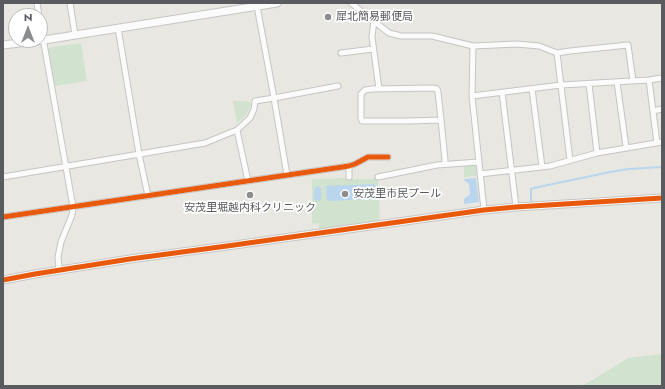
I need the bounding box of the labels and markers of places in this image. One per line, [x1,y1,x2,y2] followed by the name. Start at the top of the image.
[336,10,413,24] place label: 犀北簡易郵便局
[323,12,333,22] marker: 犀北簡易郵便局
[353,187,441,201] place label: 安茂里市民プール
[340,189,350,199] marker: 安茂里市民プール
[245,190,255,200] marker: 安茂里堀越内科クリニック
[184,201,316,215] place label: 安茂里堀越内科クリニック

